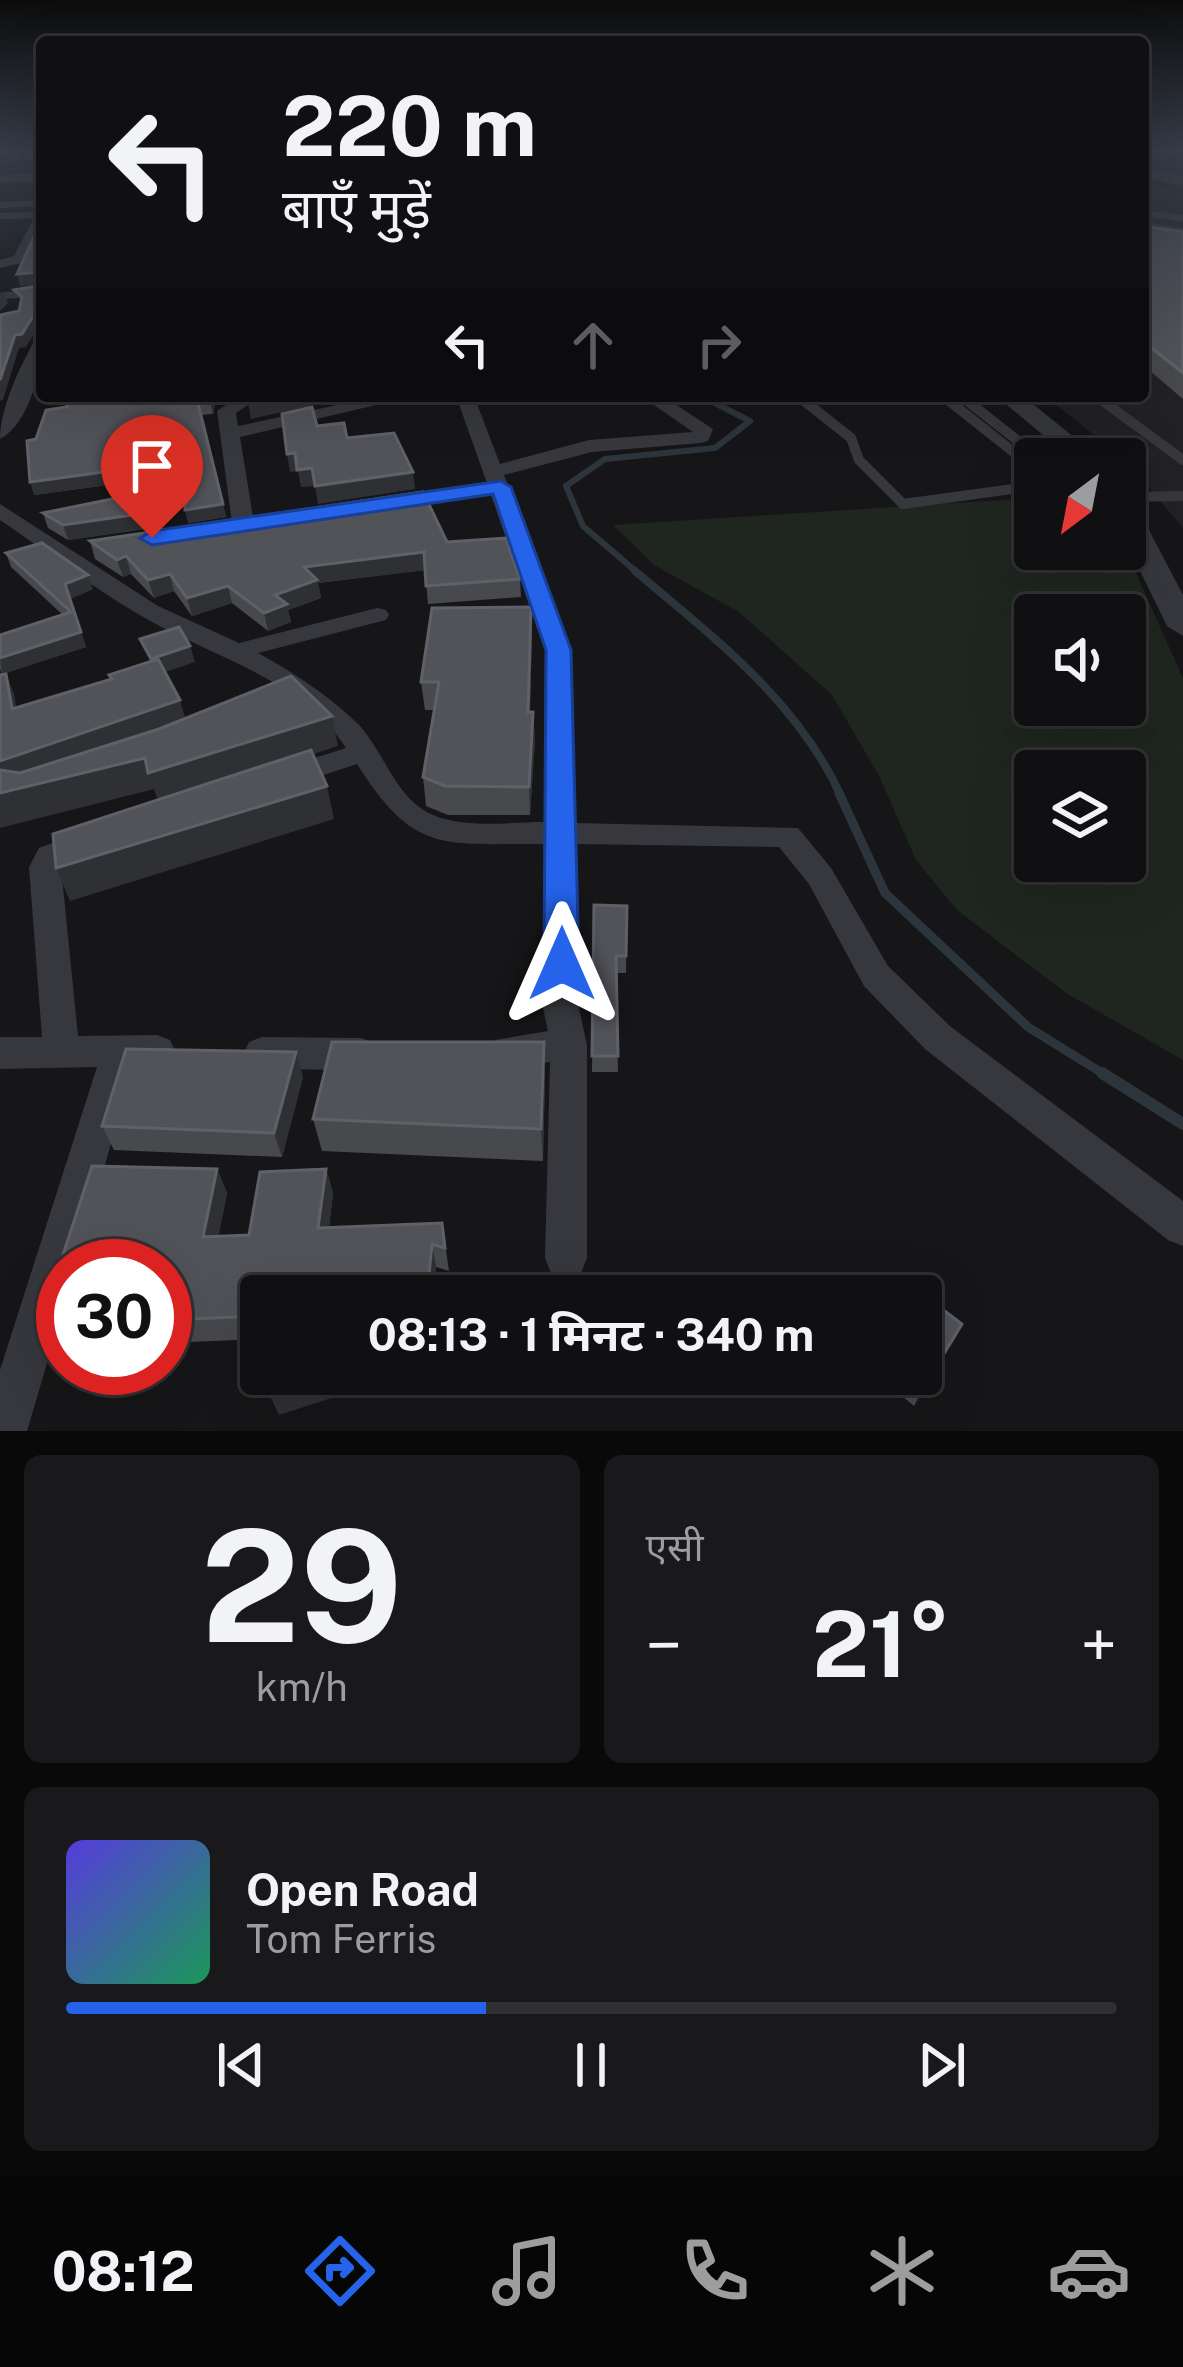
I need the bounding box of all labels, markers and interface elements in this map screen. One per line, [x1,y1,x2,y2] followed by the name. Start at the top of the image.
[282,76,537,175] text: 220 m
[84,84,240,240] icon: left
[282,177,431,240] text: बाएँ मुड़ें
[434,312,500,378] icon: left
[560,312,626,378] icon: ahead
[686,312,752,378] icon: right
[101,415,203,538] pin
[119,433,185,499] icon: arrive
[1014,438,1146,570] north arrow
[1014,438,1146,882] map controls
[1014,594,1146,726] button: sound
[1014,750,1146,882] button: layers
[499,901,625,1027] position arrow
[36,1239,192,1395] speed limit sign: 30
[368,1308,814,1361] text: 08:13 · 1 मिनट · 340 m
[201,1494,403,1677] text: 29
[646,1524,704,1570] text: एसी
[812,1591,950,1697] text: 21°
[646,1606,682,1684] text: −
[1080,1606,1117,1684] text: +
[256,1664,348,1710] text: km/h
[246,1863,479,1916] text: Open Road
[246,1916,436,1962] text: Tom Ferris
[208,2032,274,2098] icon: previous
[558,2032,624,2098] icon: pause
[909,2032,975,2098] icon: next
[298,2229,382,2313] icon: directions
[485,2229,569,2313] icon: music
[673,2229,757,2313] icon: phone
[860,2229,944,2313] icon: climate
[1047,2229,1131,2313] icon: car
[52,2240,195,2303] text: 08:12

